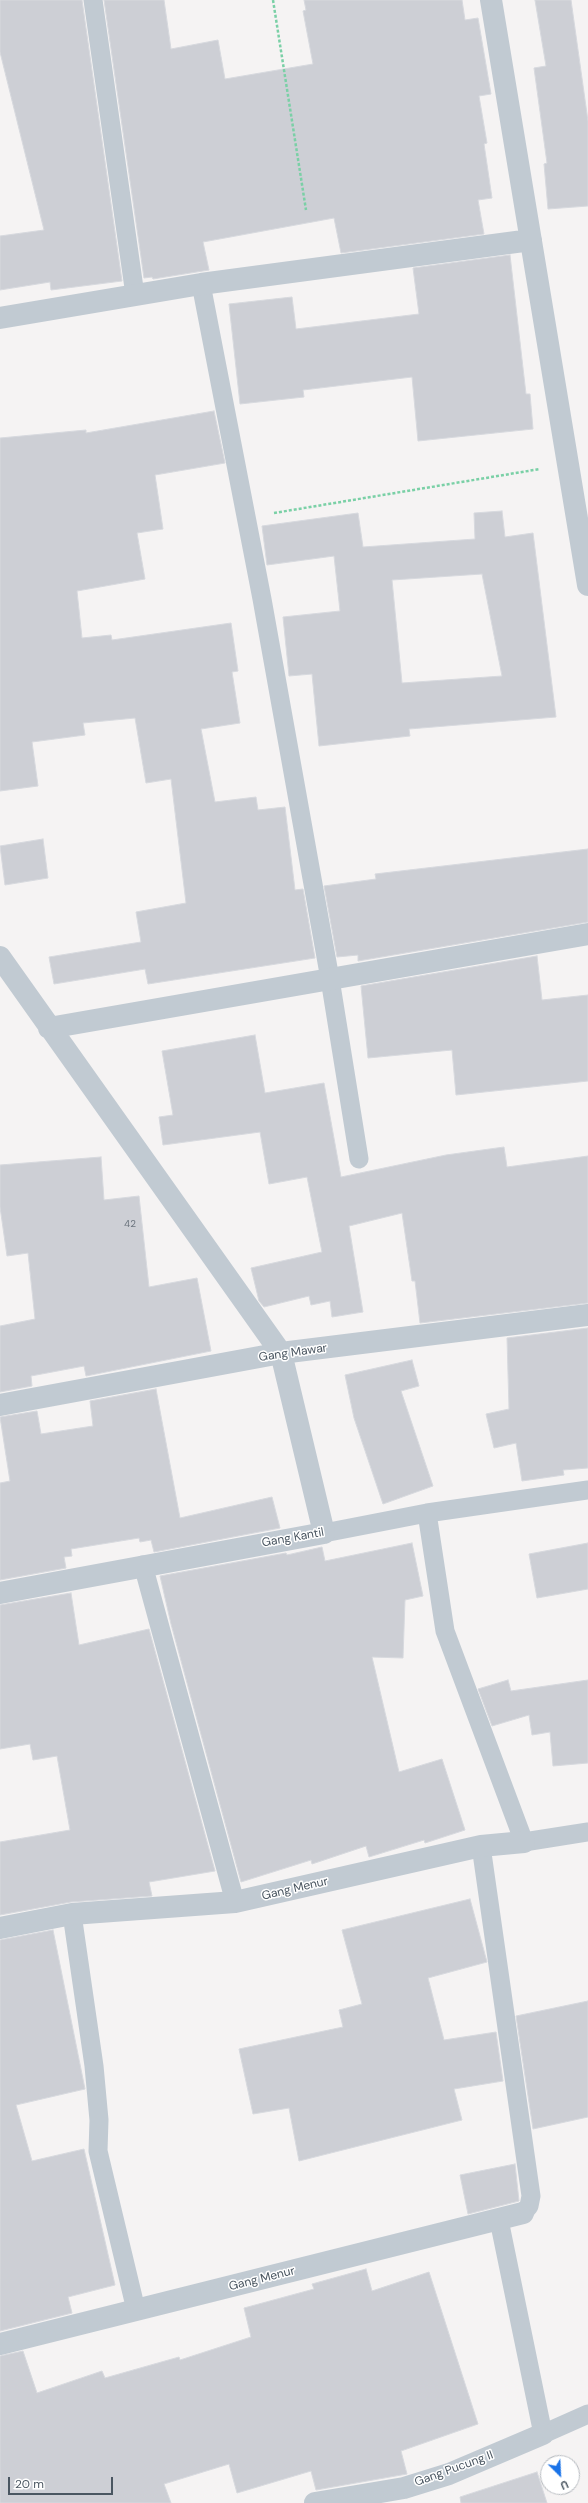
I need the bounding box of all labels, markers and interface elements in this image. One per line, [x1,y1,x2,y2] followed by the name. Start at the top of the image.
[124,1218,136,1230] house number: 42
[258,1341,328,1365] street label: Gang Mawar
[261,1525,325,1551] street label: Gang Kantil
[260,1874,330,1904] street label: Gang Menur
[228,2264,296,2294] street label: Gang Menur
[413,2448,495,2490] street label: Gang Pucung II
[540,2455,580,2495] north arrow
[10,2469,115,2495] scale bar
[15,2476,44,2492] text: 20 m
[558,2477,571,2493] text: U

